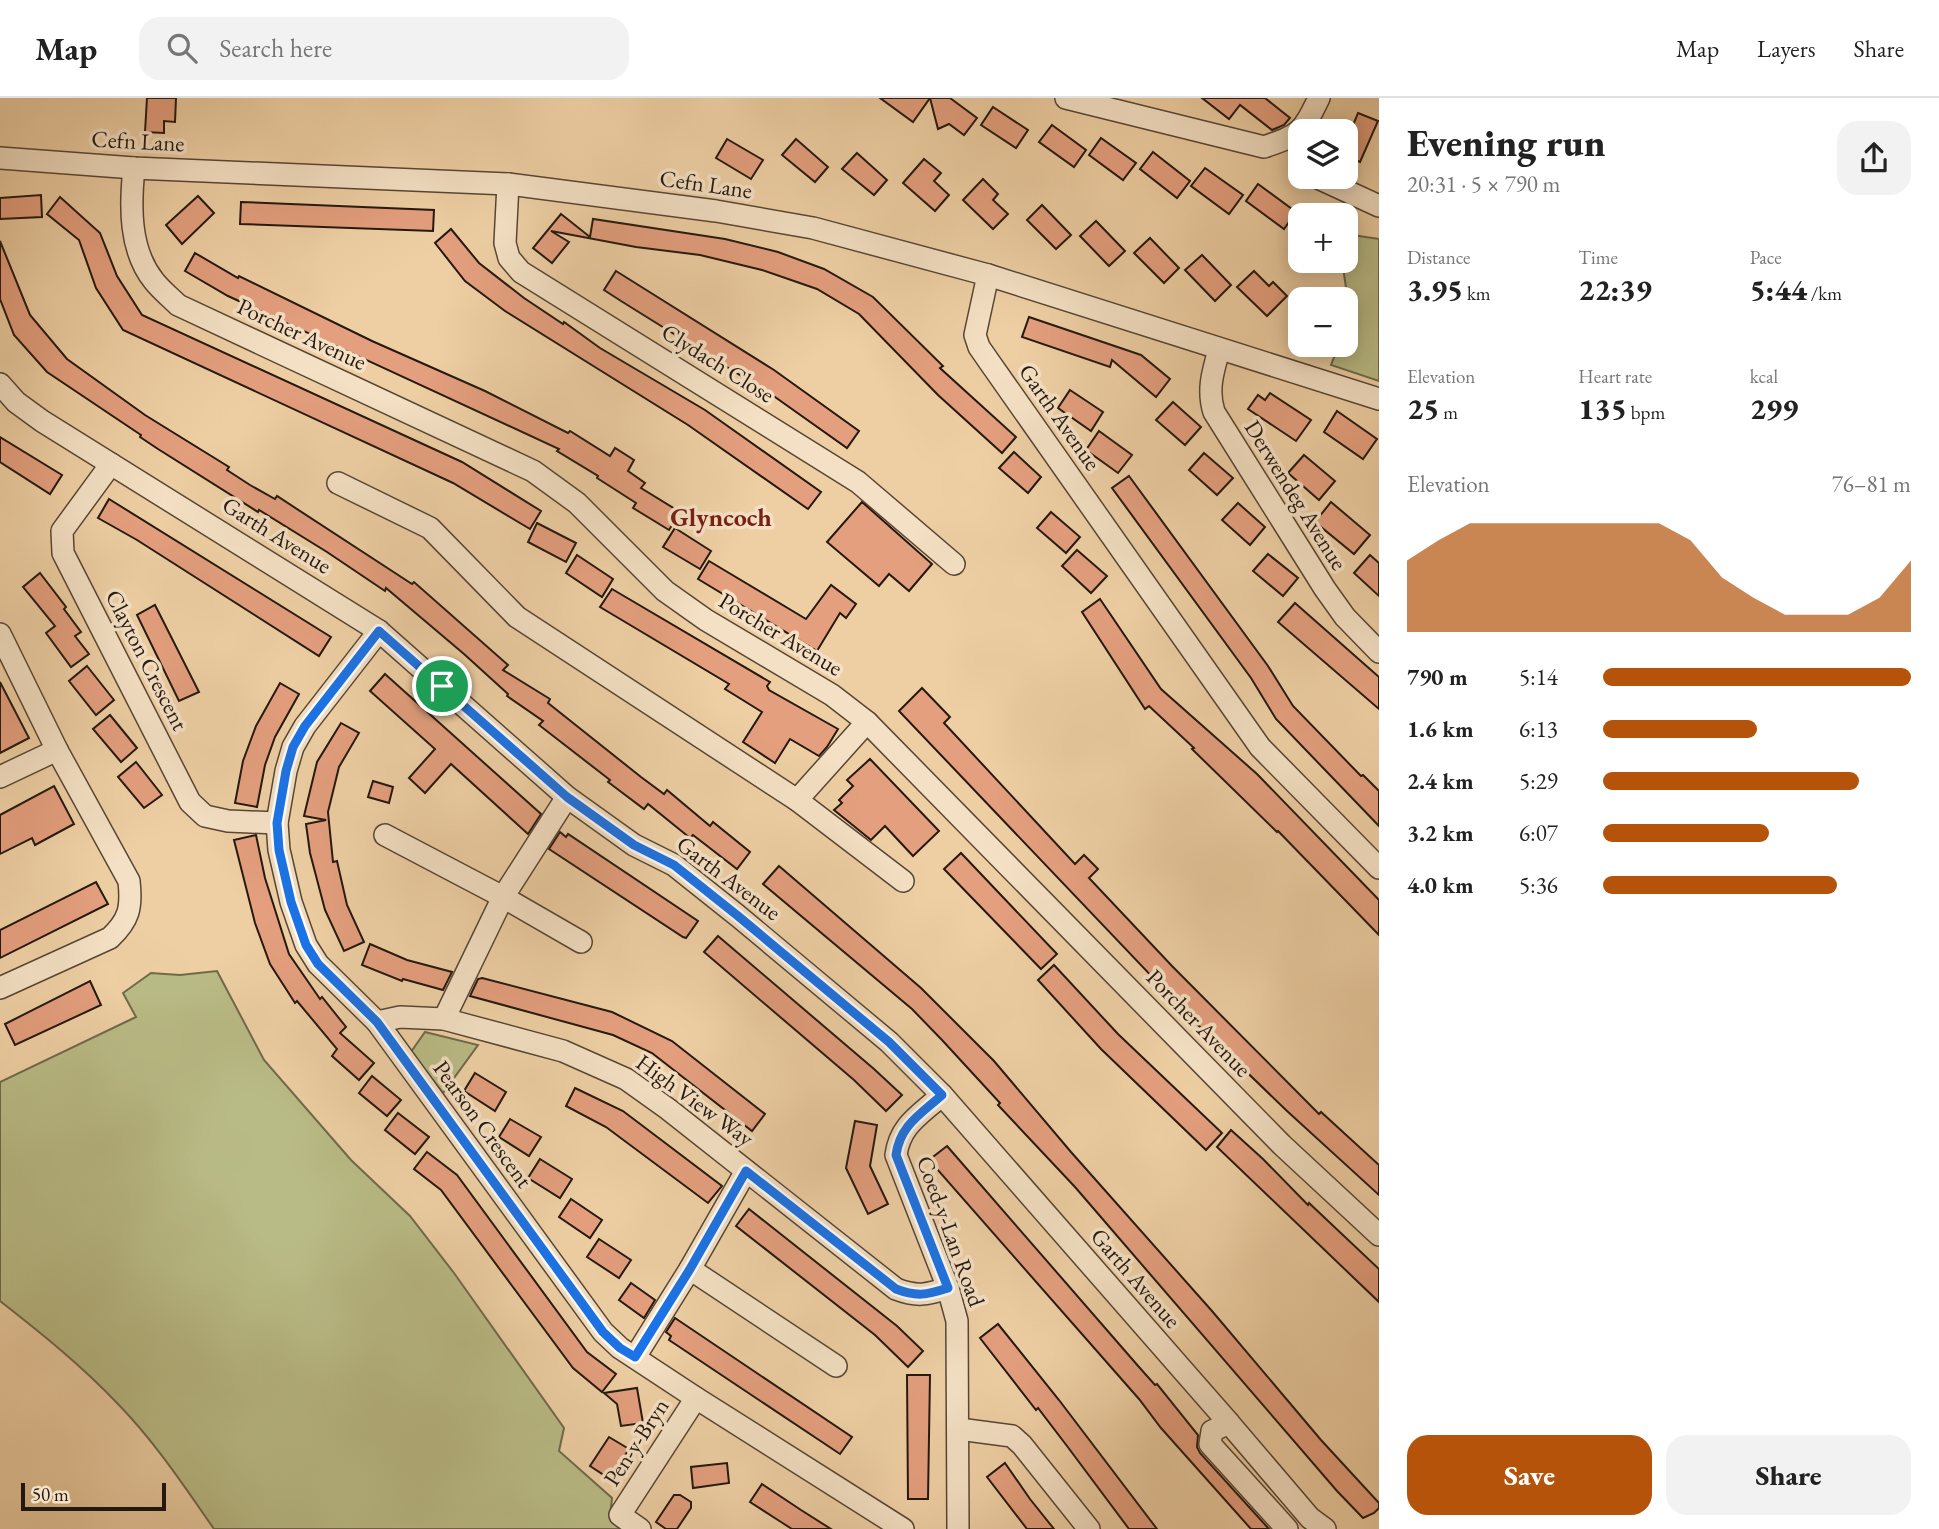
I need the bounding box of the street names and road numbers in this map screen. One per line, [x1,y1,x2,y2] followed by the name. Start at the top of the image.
[91,124,185,158] street label: Cefn Lane
[658,163,754,205] street label: Cefn Lane
[233,291,371,377] street label: Porcher Avenue
[656,316,780,410] street label: Clydach Close
[1012,358,1108,476] street label: Garth Avenue
[1238,414,1354,576] street label: Derwendeg Avenue
[217,490,337,580] street label: Garth Avenue
[99,585,196,736] street label: Clayton Crescent
[714,585,848,683] street label: Porcher Avenue
[671,829,787,927] street label: Garth Avenue
[1140,963,1258,1083] street label: Porcher Avenue
[630,1047,761,1153] street label: High View Way
[427,1054,540,1194] street label: Pearson Crescent
[910,1152,992,1311] street label: Coed-y-Lan Road
[1084,1222,1188,1334] street label: Garth Avenue
[597,1392,675,1492] street label: Pen-y-Bryn

